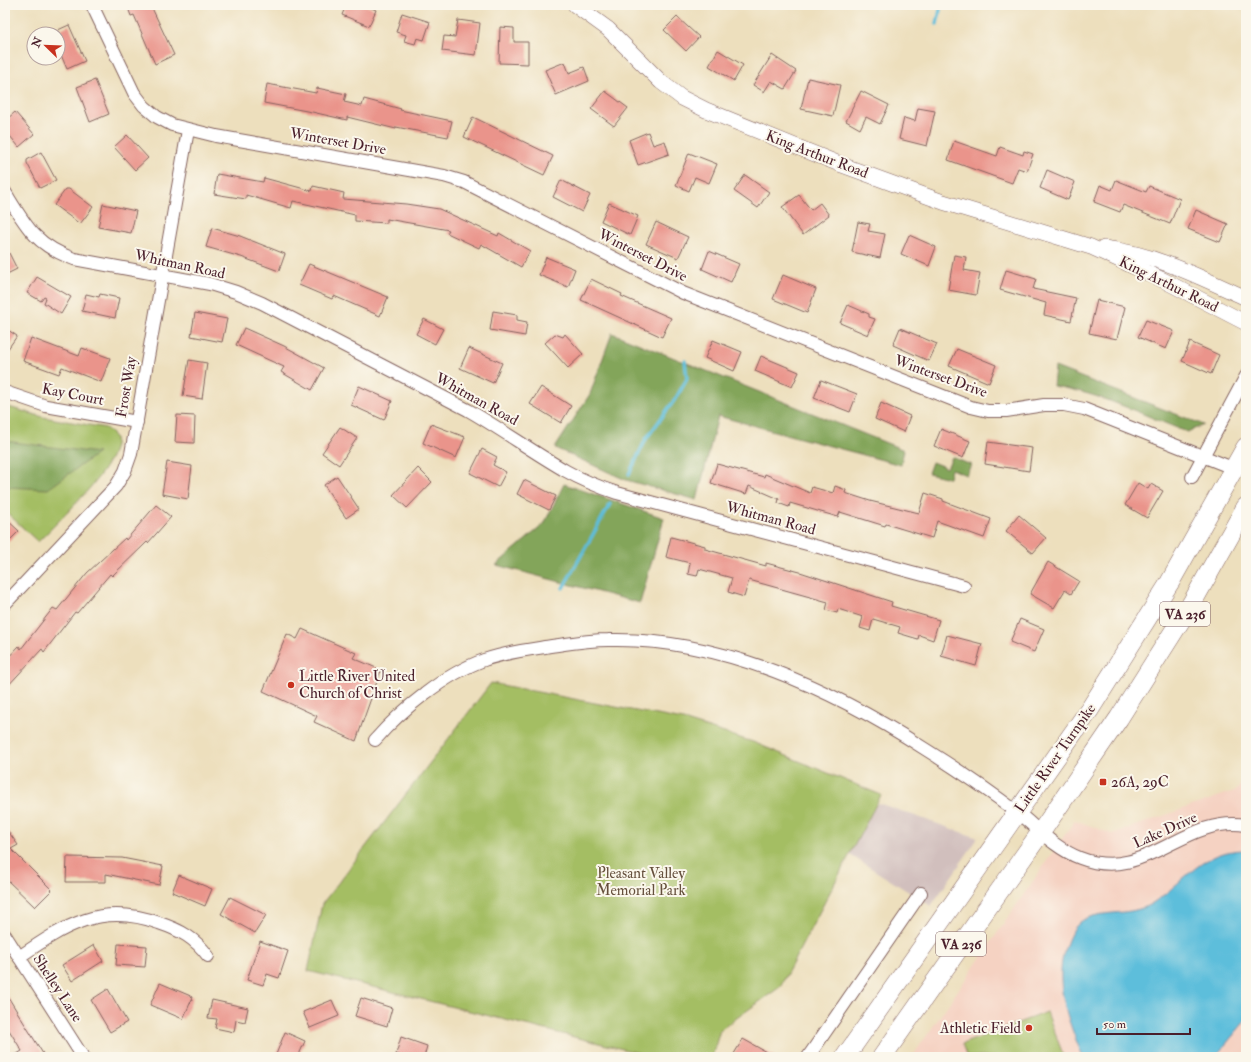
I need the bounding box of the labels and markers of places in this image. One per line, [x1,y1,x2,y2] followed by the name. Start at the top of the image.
[299,667,416,703] place label: Little River United Church of Christ
[286,680,296,690] marker: Little River United Church of Christ
[1111,773,1169,792] place label: 26A, 29C
[1098,777,1108,787] marker: 26A, 29C
[939,1019,1022,1038] place label: Athletic Field
[1024,1023,1034,1033] marker: Athletic Field

